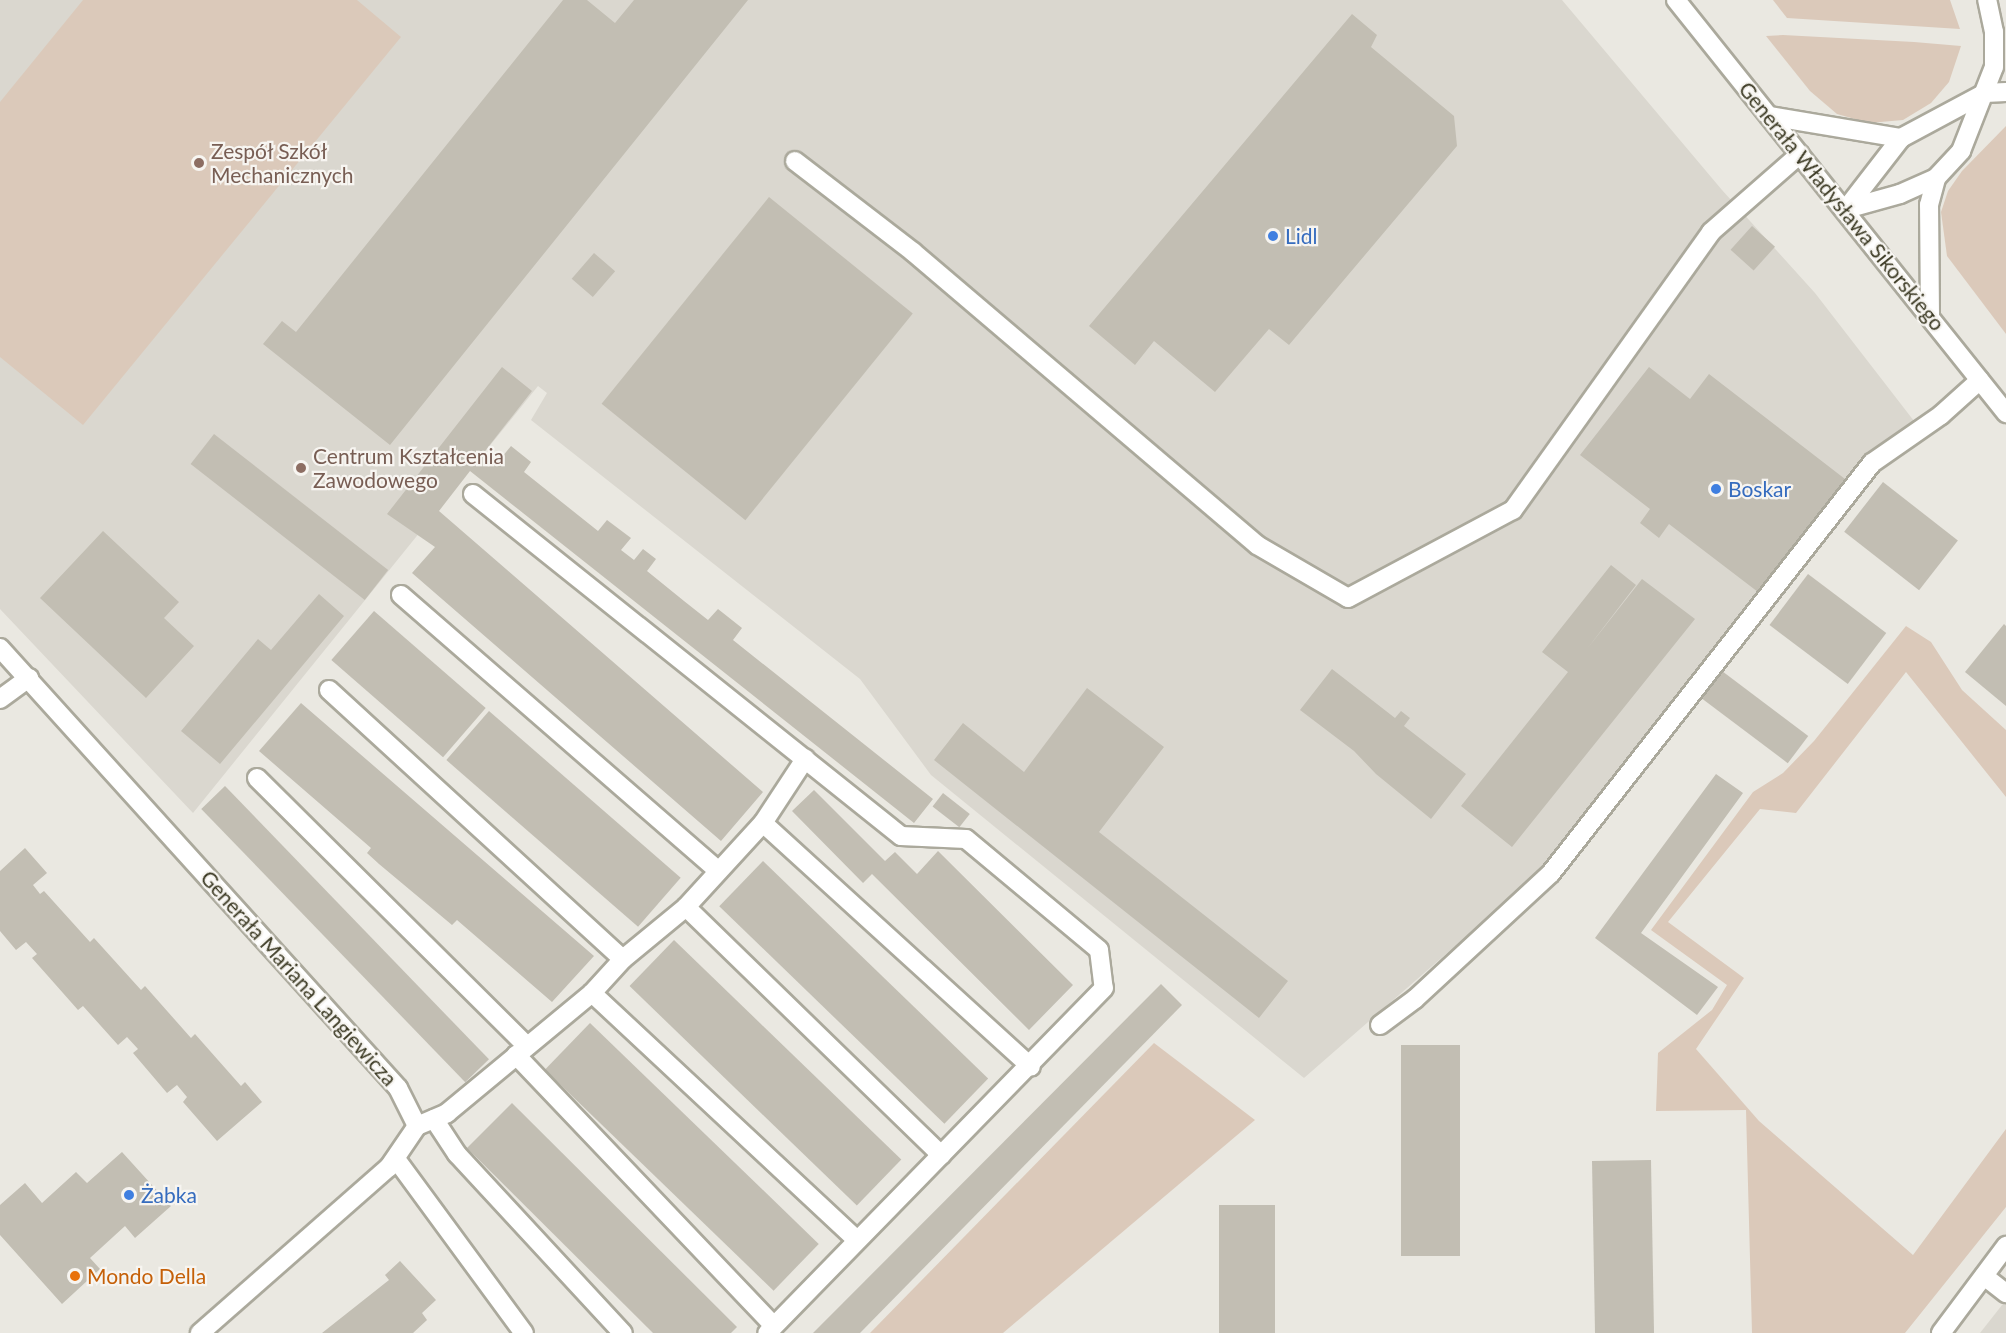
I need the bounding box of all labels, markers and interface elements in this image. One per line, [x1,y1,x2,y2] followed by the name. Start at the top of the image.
[1734,77,1950,335] street label: Generała Władysława Sikorskiego
[211,138,353,188] place label: Zespół Szkół Mechanicznych
[192,156,206,170] marker: Zespół Szkół Mechanicznych
[1285,223,1318,249] place label: Lidl
[1266,229,1280,243] marker: Lidl
[313,443,504,493] place label: Centrum Kształcenia Zawodowego
[294,461,308,475] marker: Centrum Kształcenia Zawodowego
[1728,476,1791,502] place label: Boskar
[1709,482,1723,496] marker: Boskar
[196,865,402,1091] street label: Generała Mariana Langiewicza
[141,1182,197,1208] place label: Żabka
[122,1188,136,1202] marker: Żabka
[87,1263,206,1289] place label: Mondo Della
[68,1269,82,1283] marker: Mondo Della

